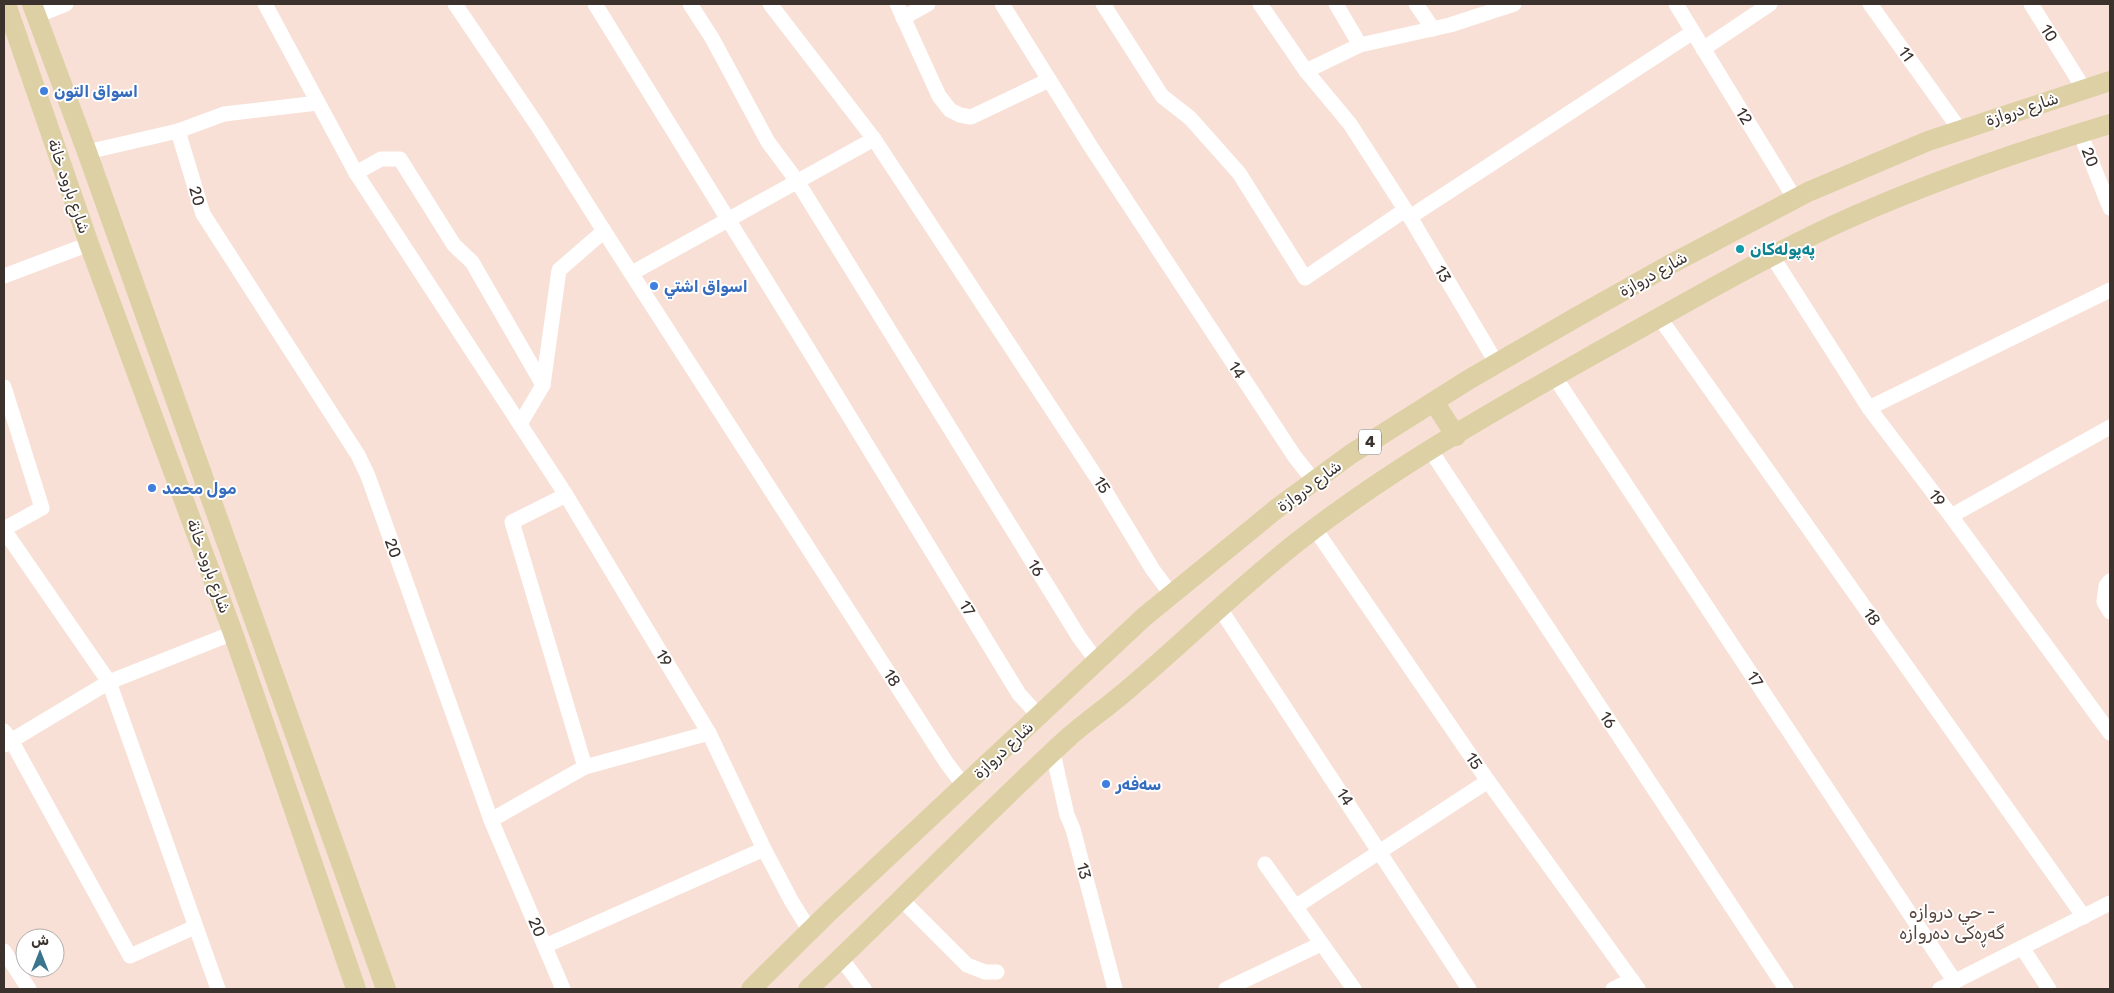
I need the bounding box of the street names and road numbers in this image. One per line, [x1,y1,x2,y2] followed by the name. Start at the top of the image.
[2036,21,2062,45] street label: 10
[1894,43,1918,65] street label: 11
[1983,88,2061,132] street label: شارع دروازة
[1732,104,1756,128] street label: 12
[42,136,94,237] street label: شارع بارود خانة
[2078,144,2102,170] street label: 20
[185,184,209,208] street label: 20
[1615,247,1692,302] street label: شارع دروازة
[1431,262,1455,286] street label: 13
[1224,358,1250,382] street label: 14
[1359,430,1381,454] road number: 4
[1273,456,1346,517] street label: شارع دروازة
[1090,473,1114,497] street label: 15
[1924,486,1950,510] street label: 19
[181,516,235,617] street label: شارع بارود خانة
[381,536,405,560] street label: 20
[1024,556,1049,580] street label: 16
[955,597,979,619] street label: 17
[1859,605,1885,629] street label: 18
[652,646,676,670] street label: 19
[879,666,905,690] street label: 18
[1743,668,1767,690] street label: 17
[1596,708,1621,732] street label: 16
[969,717,1038,784] street label: شارع دروازة
[1462,749,1486,773] street label: 15
[1332,785,1358,809] street label: 14
[1073,861,1095,881] street label: 13
[524,914,550,940] street label: 20

